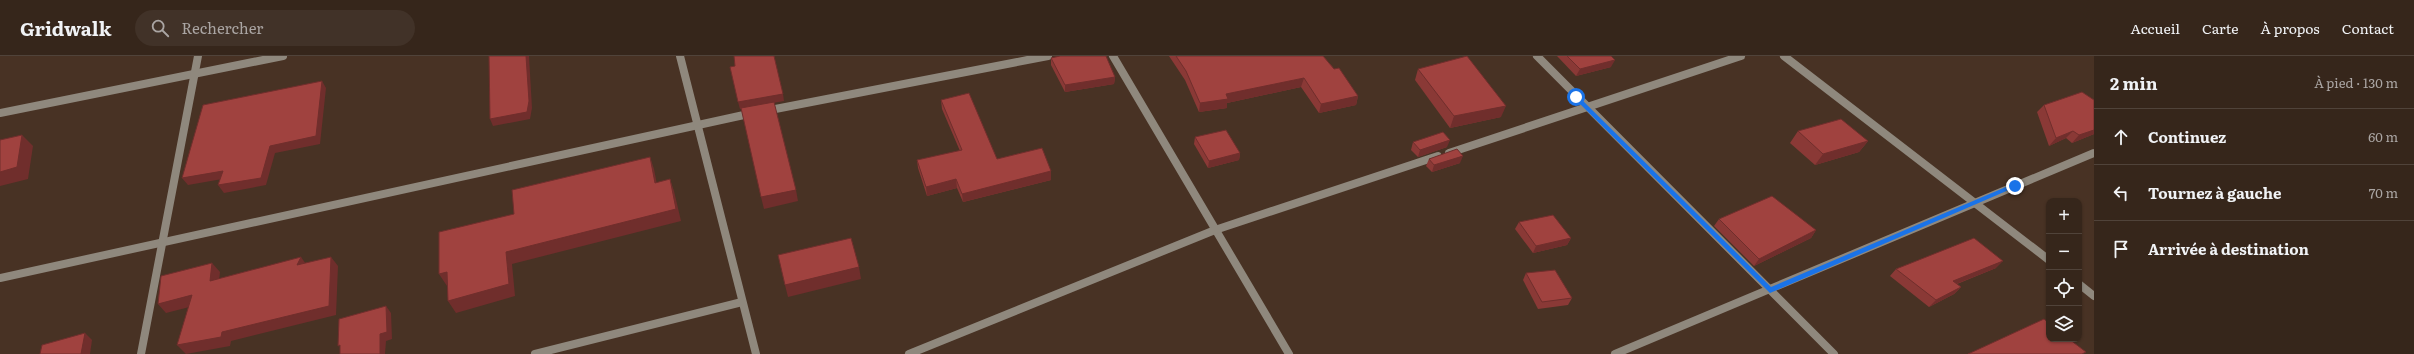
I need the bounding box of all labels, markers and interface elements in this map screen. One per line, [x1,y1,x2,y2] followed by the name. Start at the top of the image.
[135,10,415,46] search box
[20,14,111,42] text: Gridwalk
[181,16,263,39] text: Rechercher
[149,17,171,39] icon: search
[2130,18,2180,38] text: Accueil
[2202,18,2239,38] text: Carte
[2261,18,2320,38] text: À propos
[2342,18,2394,38] text: Contact
[2110,70,2158,95] text: 2 min
[2314,73,2398,92] text: À pied · 130 m
[1567,88,1585,106] route start
[2148,125,2226,148] text: Continuez
[2110,126,2132,148] icon: ahead
[2368,127,2398,146] text: 60 m
[2006,177,2024,195] route end
[2148,181,2281,204] text: Tournez à gauche
[2110,182,2132,204] icon: left
[2369,183,2398,202] text: 70 m
[2046,198,2082,342] map controls
[2046,198,2082,234] button: +
[2046,234,2082,270] button: −
[2148,237,2309,260] text: Arrivée à destination
[2110,238,2132,260] icon: arrive
[2046,270,2082,306] button: locate
[2046,306,2082,342] button: layers

